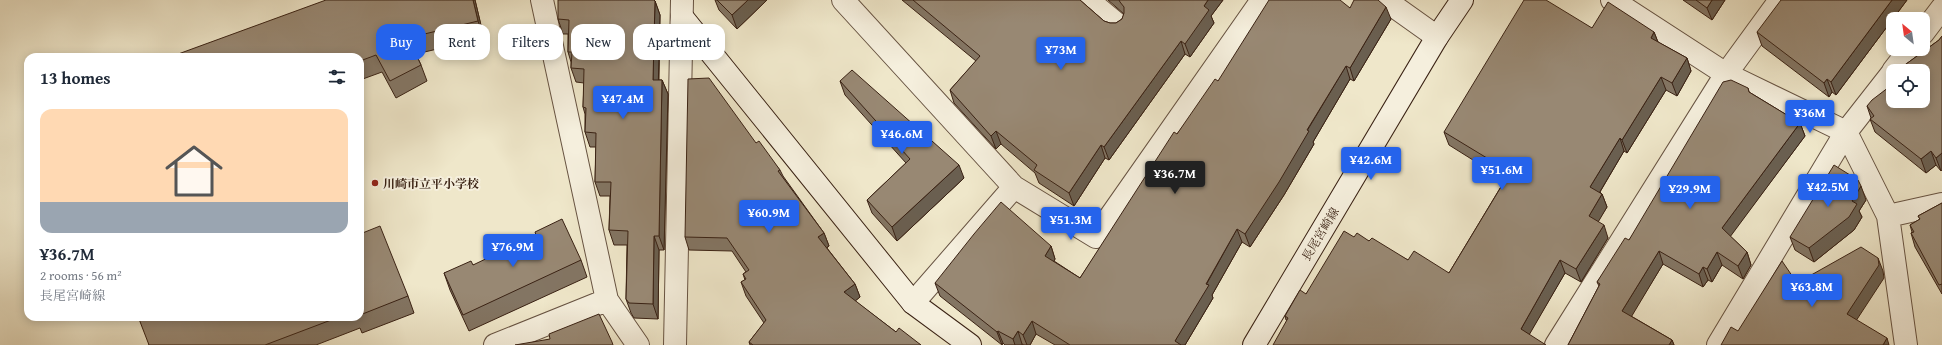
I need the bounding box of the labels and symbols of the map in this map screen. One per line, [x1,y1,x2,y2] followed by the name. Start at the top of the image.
[1886,12,1930,56] north arrow
[1037,37,1085,71] pin: ¥73M
[590,86,656,120] pin: ¥47.4M
[1786,100,1834,134] pin: ¥36M
[869,121,935,155] pin: ¥46.6M
[1338,147,1404,181] pin: ¥42.6M
[1469,157,1535,191] pin: ¥51.6M
[1142,161,1208,195] pin: ¥36.7M
[1795,174,1861,208] pin: ¥42.5M
[383,175,479,192] place label: 川崎市立平小学校
[1657,176,1723,210] pin: ¥29.9M
[370,178,380,188] marker: 川崎市立平小学校
[736,200,802,234] pin: ¥60.9M
[1297,204,1343,264] street label: 長尾宮崎線
[1038,207,1104,241] pin: ¥51.3M
[480,234,546,268] pin: ¥76.9M
[1779,274,1845,308] pin: ¥63.8M

